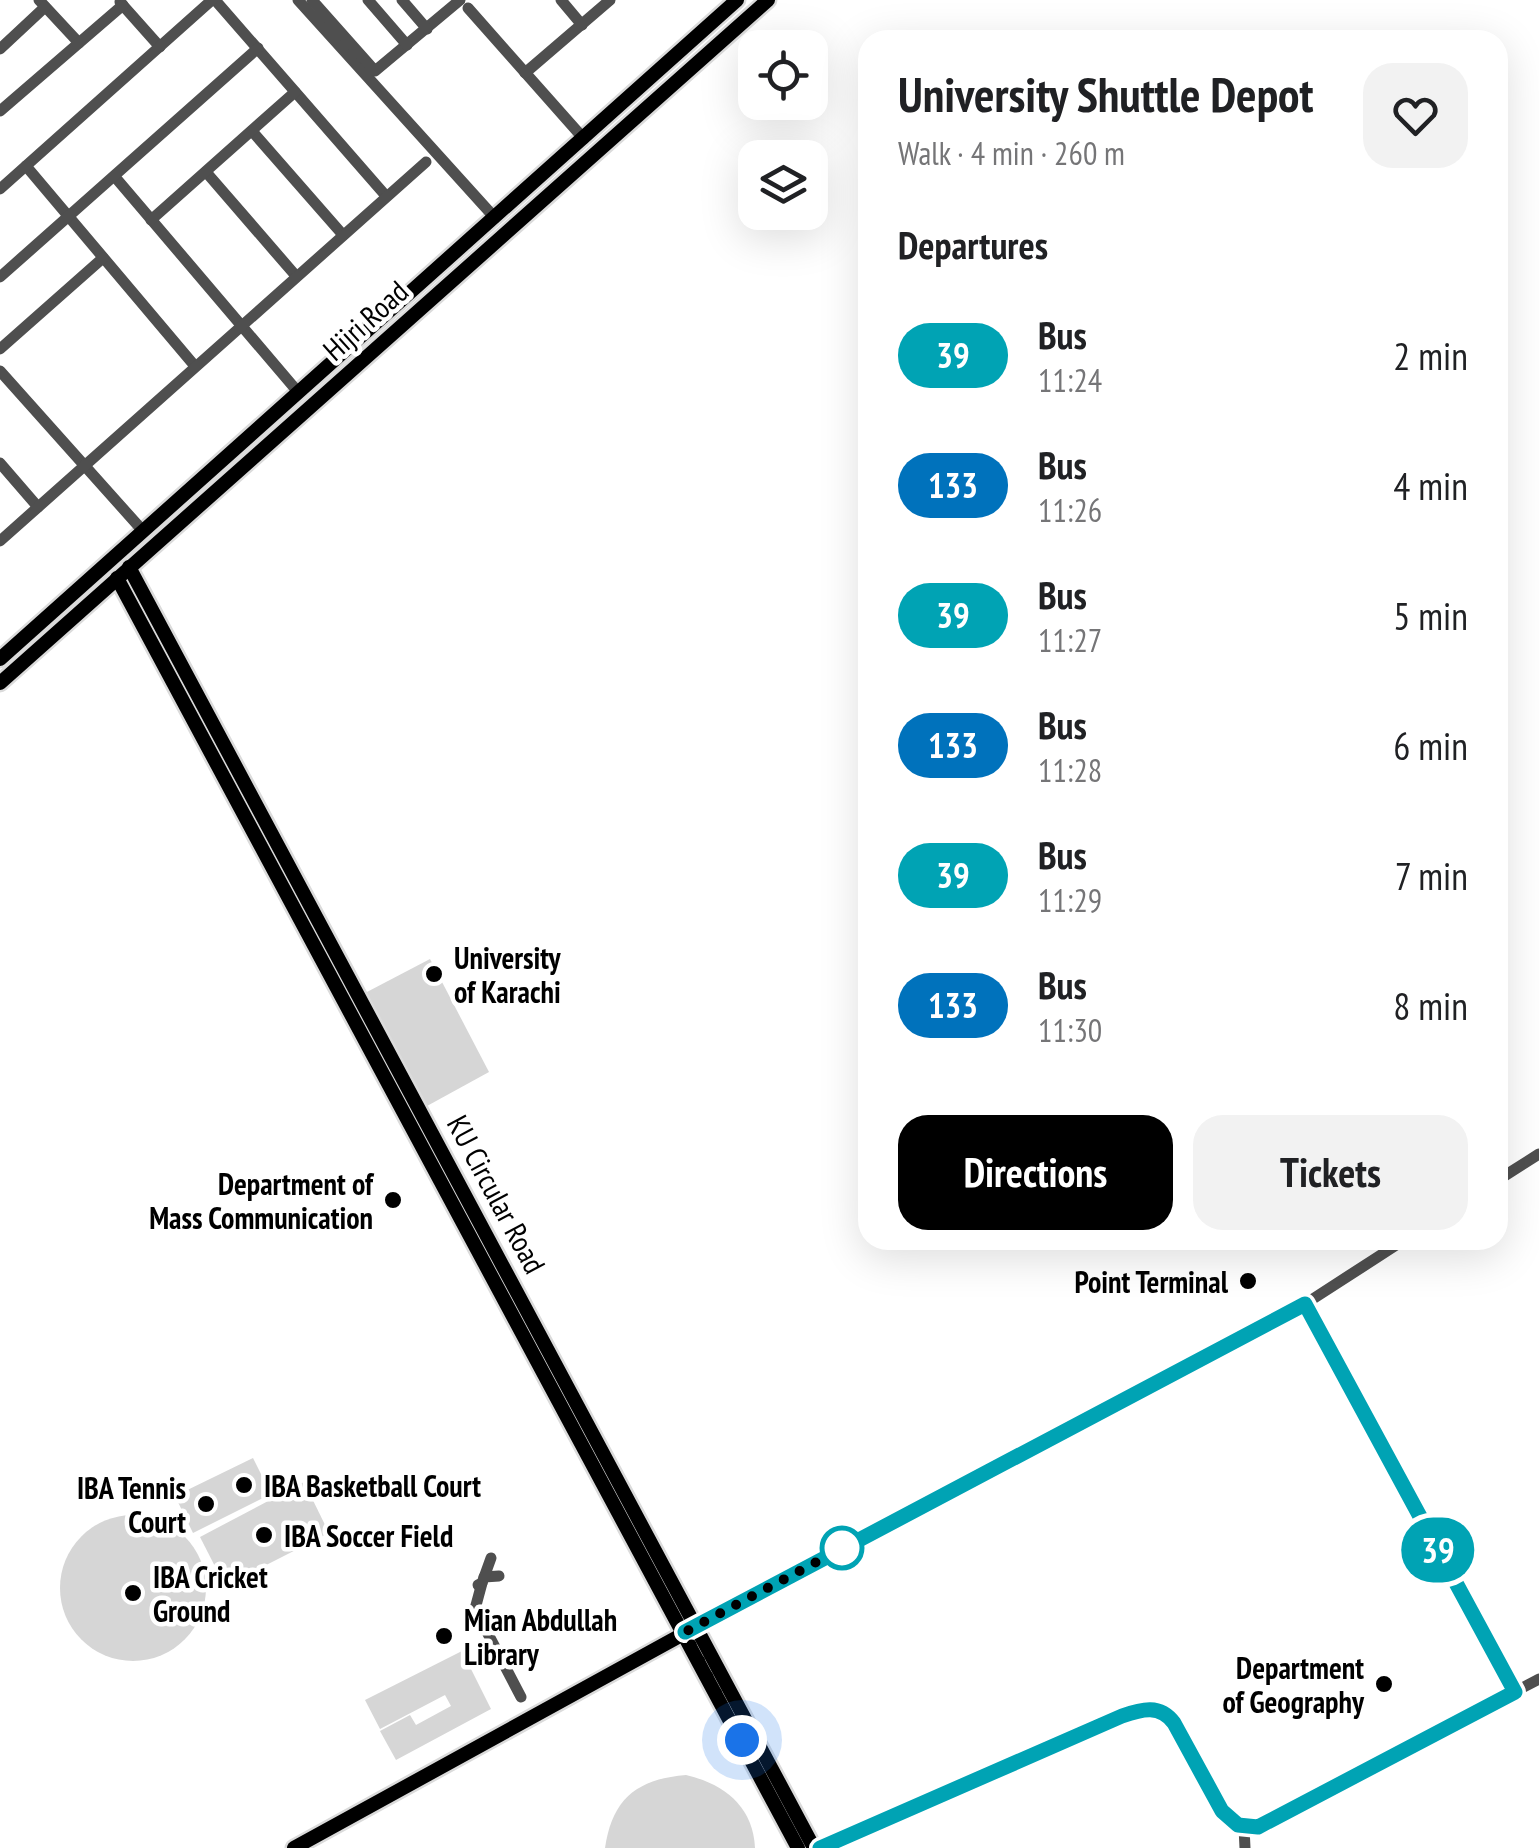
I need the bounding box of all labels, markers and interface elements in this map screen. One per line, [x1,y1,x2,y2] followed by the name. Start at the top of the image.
[738,30,828,230] map controls
[738,30,828,120] button: locate
[898,63,1313,125] text: University Shuttle Depot
[1363,63,1468,168] button: heart
[898,132,1125,174] text: Walk · 4 min · 260 m
[738,140,828,230] button: layers
[898,220,1048,269] text: Departures
[314,272,416,368] street label: Hijri Road
[1038,310,1087,359] text: Bus
[1393,331,1468,380] text: 2 min
[936,332,970,378] text: 39
[1038,359,1102,401] text: 11:24
[1038,440,1087,489] text: Bus
[1393,461,1468,510] text: 4 min
[928,462,978,508] text: 133
[1038,489,1102,531] text: 11:26
[1038,570,1087,619] text: Bus
[1393,591,1468,640] text: 5 min
[936,592,970,638] text: 39
[1038,619,1102,661] text: 11:27
[1038,700,1087,749] text: Bus
[1393,721,1468,770] text: 6 min
[928,722,978,768] text: 133
[1038,749,1102,791] text: 11:28
[1038,830,1087,879] text: Bus
[1395,851,1468,900] text: 7 min
[936,852,970,898] text: 39
[1038,879,1102,921] text: 11:29
[454,938,561,1011] place label: University of Karachi
[1038,960,1087,1009] text: Bus
[423,963,445,985] marker: University of Karachi
[1393,981,1468,1030] text: 8 min
[928,982,978,1028] text: 133
[1038,1009,1102,1051] text: 11:30
[439,1108,555,1280] street label: KU Circular Road
[898,1115,1173,1230] button: Directions
[1193,1115,1468,1230] button: Tickets
[149,1164,375,1237] place label: Department of Mass Communication
[382,1189,404,1211] marker: Department of Mass Communication
[1075,1262,1229,1301] place label: Point Terminal
[1237,1270,1259,1292] marker: Point Terminal
[264,1466,481,1505] place label: IBA Basketball Court
[77,1468,186,1541] place label: IBA Tennis Court
[233,1474,255,1496] marker: IBA Basketball Court
[195,1493,217,1515] marker: IBA Tennis Court
[284,1516,453,1555] place label: IBA Soccer Field
[1393,1518,1483,1582] line badge: 39
[253,1524,275,1546] marker: IBA Soccer Field
[821,1527,863,1569] unlabelled marker
[1421,1527,1455,1573] text: 39
[153,1557,268,1630] place label: IBA Cricket Ground
[122,1582,144,1604] marker: IBA Cricket Ground
[464,1600,617,1673] place label: Mian Abdullah Library
[433,1625,455,1647] marker: Mian Abdullah Library
[1223,1648,1365,1721] place label: Department of Geography
[1373,1673,1395,1695] marker: Department of Geography
[717,1715,767,1765] your location

